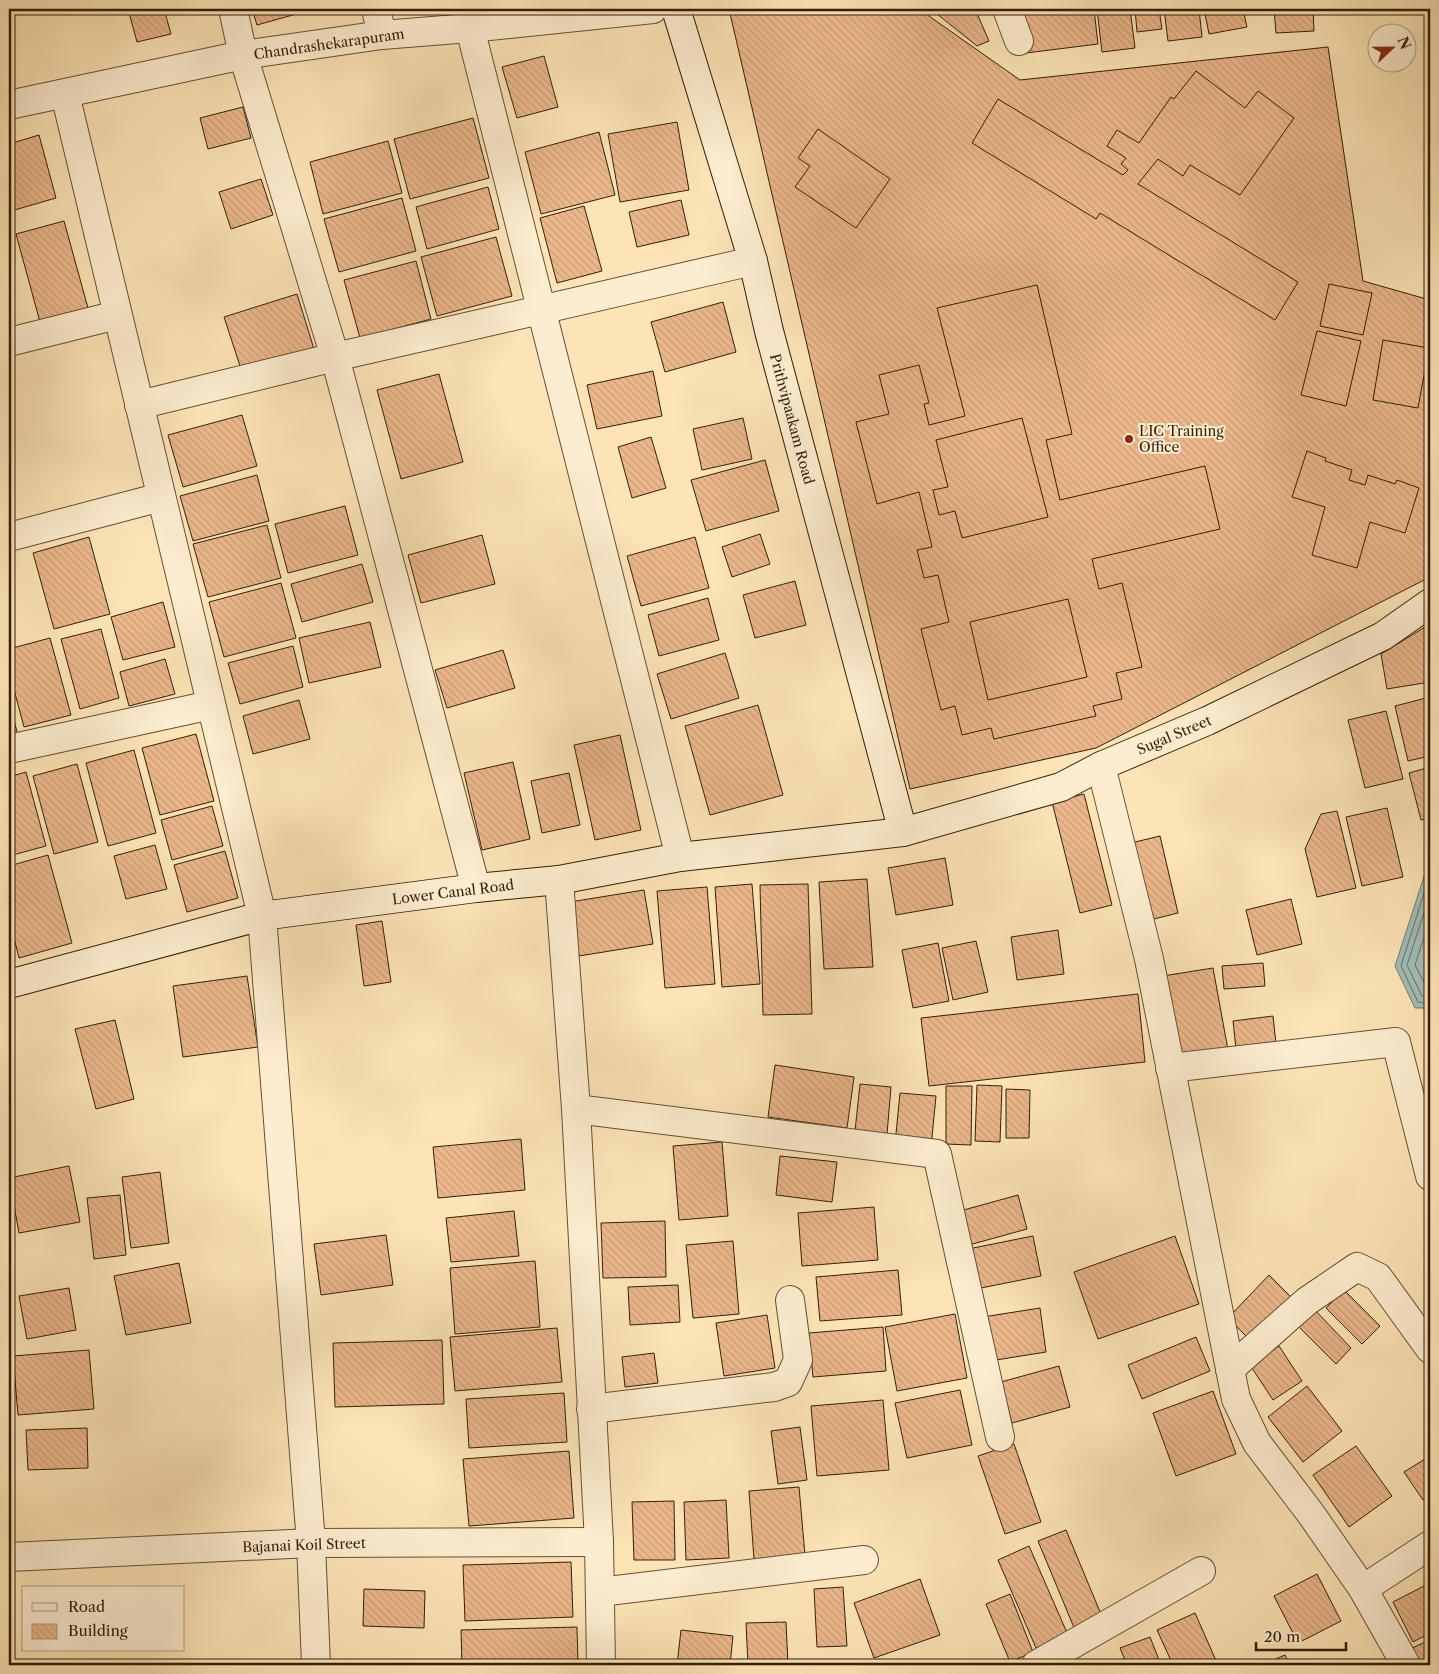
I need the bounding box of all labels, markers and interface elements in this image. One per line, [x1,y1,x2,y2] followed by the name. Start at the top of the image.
[1366,22,1416,72] north arrow
[252,25,406,63] street label: Chandrashekarapuram
[1393,34,1415,52] text: N
[766,352,818,487] street label: Prithvipaakam Road
[1139,422,1224,456] place label: LIC Training Office
[1123,433,1135,445] marker: LIC Training Office
[1134,711,1214,759] street label: Sugal Street
[391,876,515,908] street label: Lower Canal Road
[242,1534,366,1556] street label: Bajanai Koil Street
[22,1586,185,1652] legend
[68,1597,105,1616] text: Road
[1256,1619,1346,1651] scale bar
[68,1621,128,1640] text: Building
[1264,1627,1300,1646] text: 20 m

